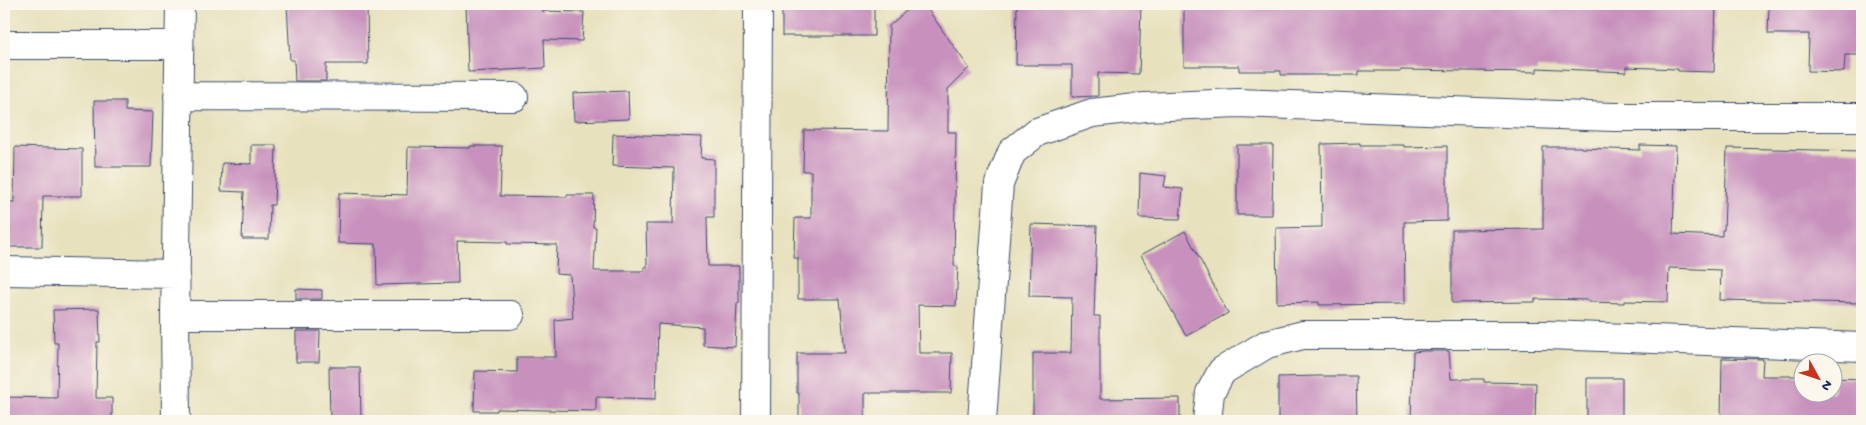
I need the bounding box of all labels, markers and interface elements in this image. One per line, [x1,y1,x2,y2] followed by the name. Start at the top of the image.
[1794,352,1844,402] north arrow
[1817,376,1835,394] text: N

